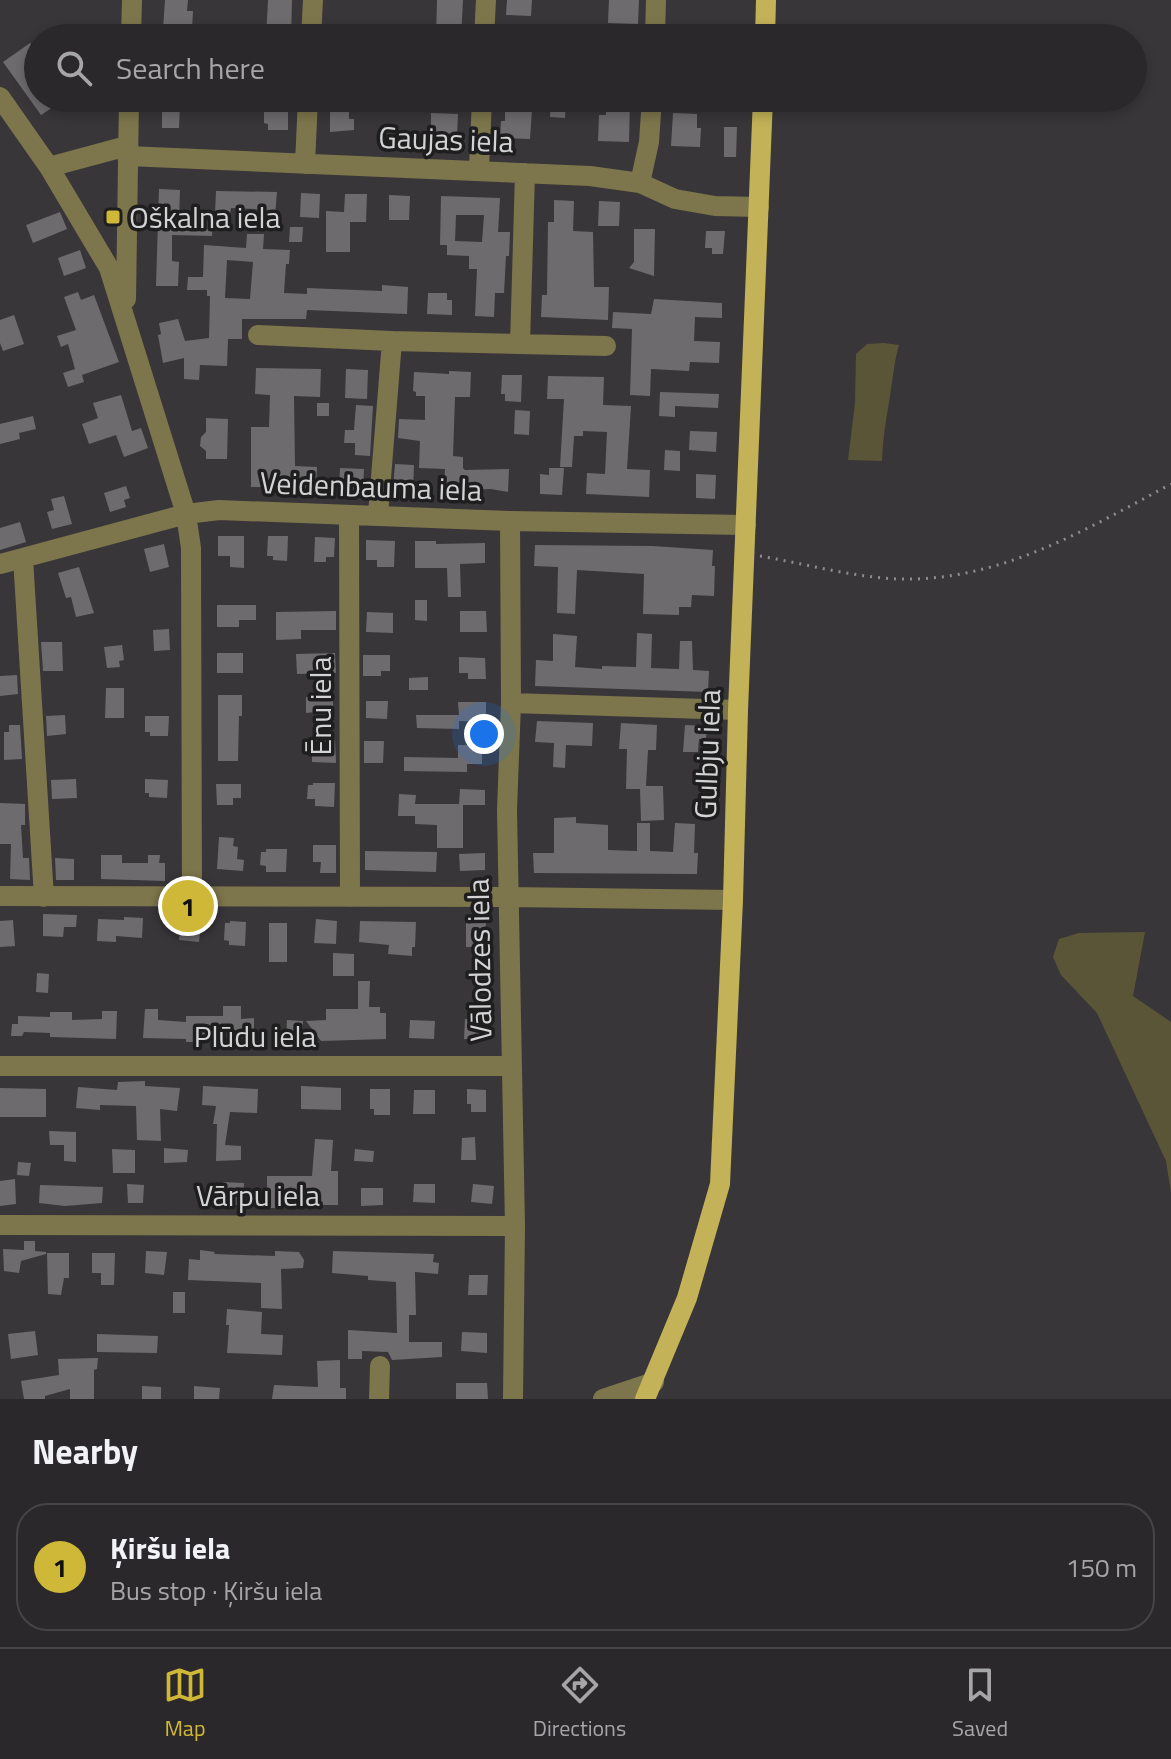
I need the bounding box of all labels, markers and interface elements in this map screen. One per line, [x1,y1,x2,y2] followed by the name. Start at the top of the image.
[24,24,1147,112] search box
[116,45,265,91] text: Search here
[52,46,96,90] icon: search
[378,114,514,164] street label: Gaujas iela
[129,194,280,240] place label: Oškalna iela
[104,208,122,226] marker: Oškalna iela
[259,459,483,513] street label: Veidenbauma iela
[297,657,343,755] street label: Ēnu iela
[682,688,732,820] street label: Gulbju iela
[464,714,504,754] your location
[162,876,214,936] pin: 1
[455,878,503,1042] street label: Vālodzes iela
[194,1013,316,1059] street label: Plūdu iela
[196,1172,320,1218] street label: Vārpu iela
[32,1425,138,1477] text: Nearby
[110,1525,230,1571] text: Ķiršu iela
[53,1548,67,1587] text: 1
[1066,1548,1137,1587] text: 150 m
[110,1571,322,1610] text: Bus stop · Ķiršu iela
[163,1663,207,1745] tab: Map
[533,1663,626,1745] tab: Directions
[952,1663,1008,1745] tab: Saved

